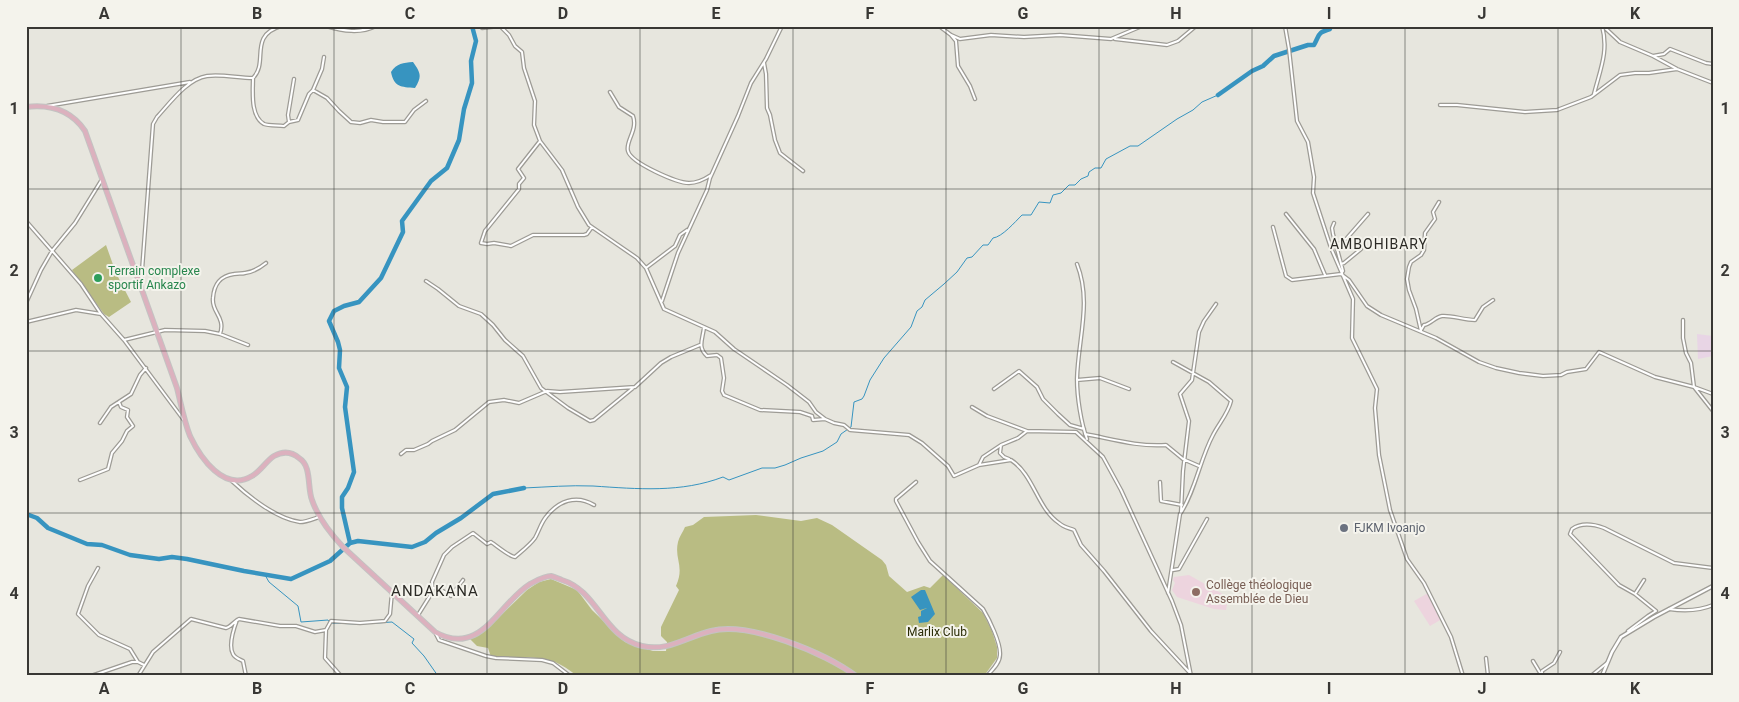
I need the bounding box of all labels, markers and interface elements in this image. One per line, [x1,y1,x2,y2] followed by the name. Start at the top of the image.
[99,4,110,23] text: A
[252,4,262,23] text: B
[405,4,415,23] text: C
[558,4,568,23] text: D
[712,4,721,23] text: E
[866,4,875,23] text: F
[1018,4,1029,23] text: G
[1170,4,1182,23] text: H
[1327,4,1331,23] text: I
[1478,4,1486,23] text: J
[1630,4,1641,23] text: K
[9,99,19,118] text: 1
[1720,99,1730,118] text: 1
[1330,236,1428,252] district label: AMBOHIBARY
[9,261,19,280] text: 2
[1720,261,1730,280] text: 2
[108,264,200,292] place label: Terrain complexe sportif Ankazo
[92,272,104,284] marker: Terrain complexe sportif Ankazo
[9,423,19,442] text: 3
[1720,423,1730,442] text: 3
[1354,521,1426,535] place label: FJKM Ivoanjo
[1338,522,1350,534] marker: FJKM Ivoanjo
[1206,578,1312,606] place label: Collège théologique Assemblée de Dieu
[391,582,479,600] district label: ANDAKANA
[9,584,19,603] text: 4
[1720,584,1730,603] text: 4
[1190,586,1202,598] marker: Collège théologique Assemblée de Dieu
[907,625,967,639] park label: Marlix Club
[99,679,110,698] text: A
[252,679,262,698] text: B
[405,679,415,698] text: C
[558,679,568,698] text: D
[712,679,721,698] text: E
[866,679,875,698] text: F
[1018,679,1029,698] text: G
[1170,679,1182,698] text: H
[1327,679,1331,698] text: I
[1478,679,1486,698] text: J
[1630,679,1641,698] text: K

